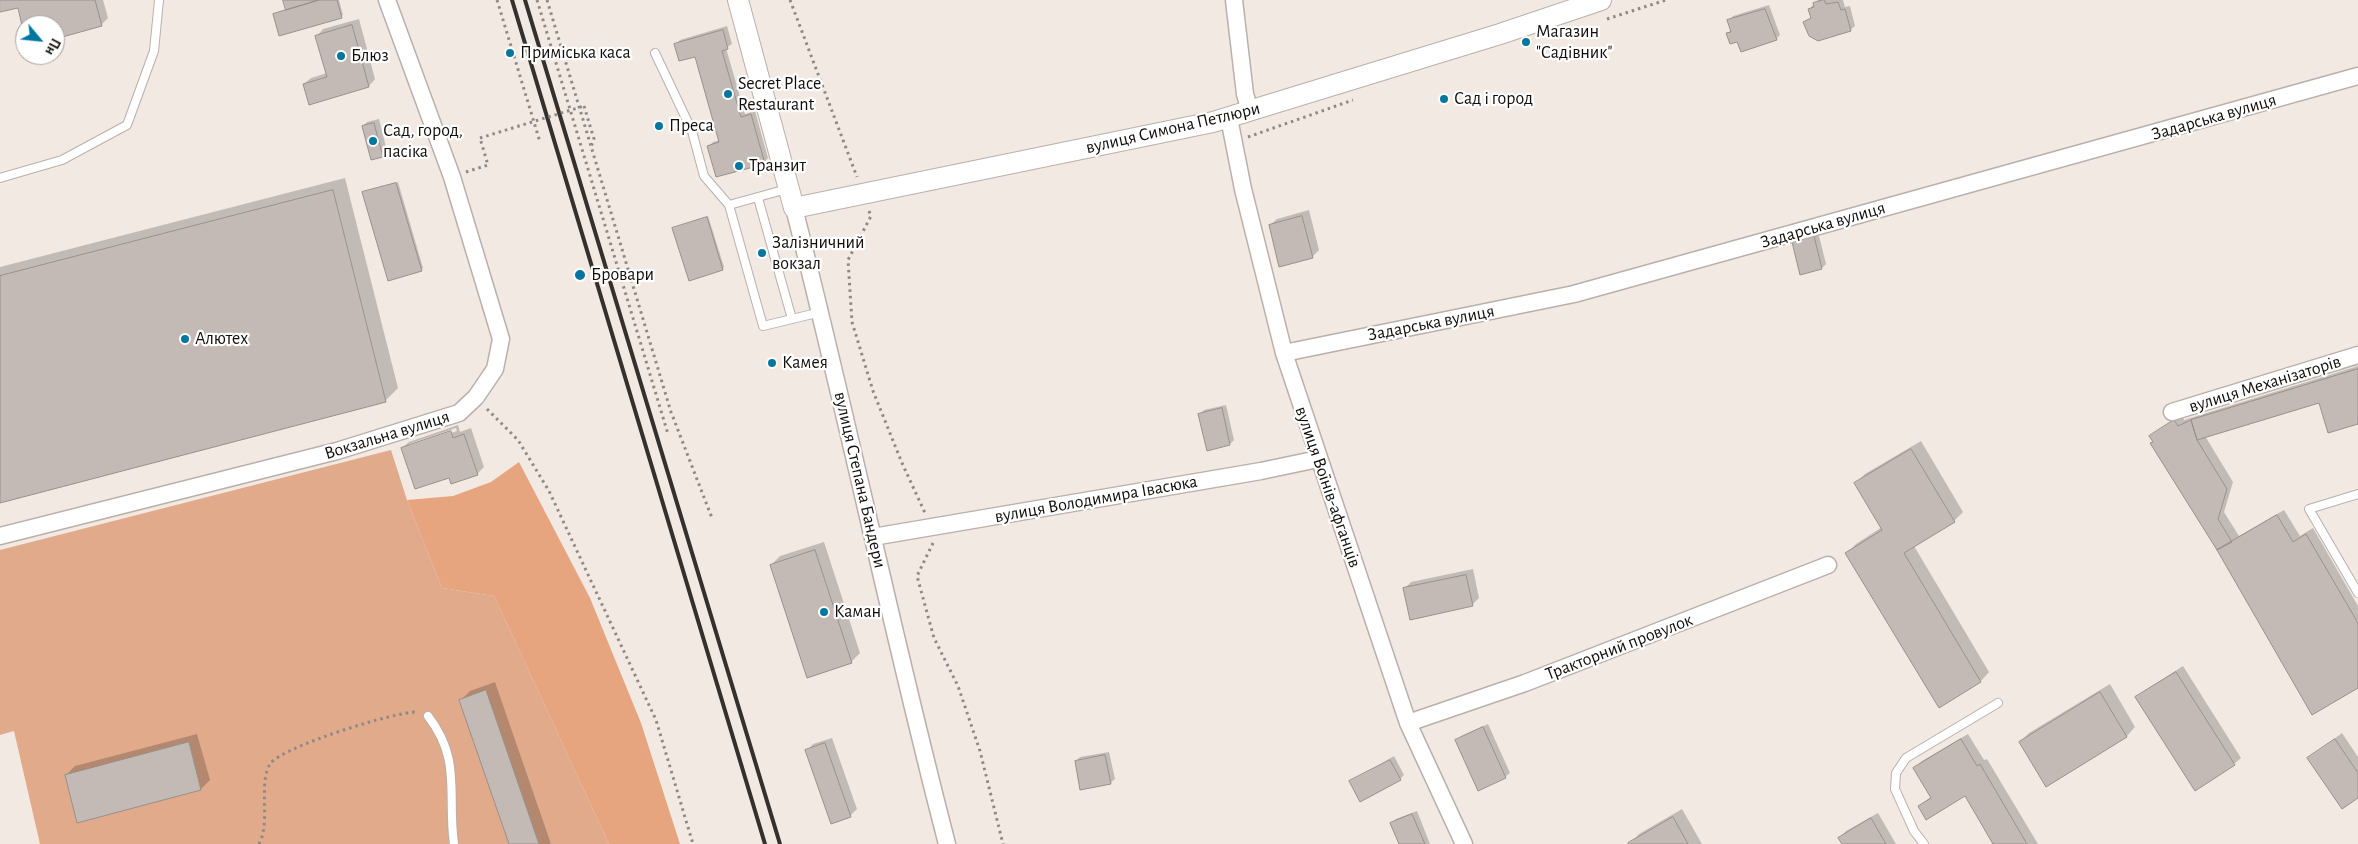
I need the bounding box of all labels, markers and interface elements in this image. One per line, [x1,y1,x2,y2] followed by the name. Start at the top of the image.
[15,15,65,65] north arrow
[1536,21,1612,64] place label: Магазин "Садівник"
[42,36,63,57] text: Пн
[1520,36,1532,48] marker: Магазин "Садівник"
[520,42,631,64] place label: Приміська каса
[351,45,389,67] place label: Блюз
[504,47,516,59] marker: Приміська каса
[335,50,347,62] marker: Блюз
[738,73,821,116] place label: Secret Place Restaurant
[722,88,734,100] marker: Secret Place Restaurant
[1454,88,1533,110] place label: Сад і город
[2149,89,2279,145] street label: Задарська вулиця
[1438,93,1450,105] marker: Сад і город
[1084,97,1262,159] street label: вулиця Симона Петлюри
[669,115,714,137] place label: Преса
[383,120,463,162] place label: Сад, город, пасіка
[653,120,665,132] marker: Преса
[367,135,379,147] marker: Сад, город, пасіка
[749,155,806,177] place label: Транзит
[733,160,745,172] marker: Транзит
[1758,197,1888,253] street label: Задарська вулиця
[772,232,865,274] place label: Залізничний вокзал
[756,247,768,259] marker: Залізничний вокзал
[591,264,654,286] place label: Бровари
[573,268,587,282] marker: Бровари
[1366,300,1496,346] street label: Задарська вулиця
[195,328,248,350] place label: Алютех
[179,333,191,345] marker: Алютех
[2186,351,2344,417] street label: вулиця Механізаторів
[782,352,828,374] place label: Камея
[766,357,778,369] marker: Камея
[829,390,891,570] street label: вулиця Степана Бандери
[1290,404,1366,570] street label: вулиця Воїнів-афганців
[322,406,452,464] street label: Вокзальна вулиця
[993,471,1199,527] street label: вулиця Володимира Івасюка
[834,601,881,623] place label: Каман
[818,606,830,618] marker: Каман
[1542,609,1696,685] street label: Тракторний провулок

